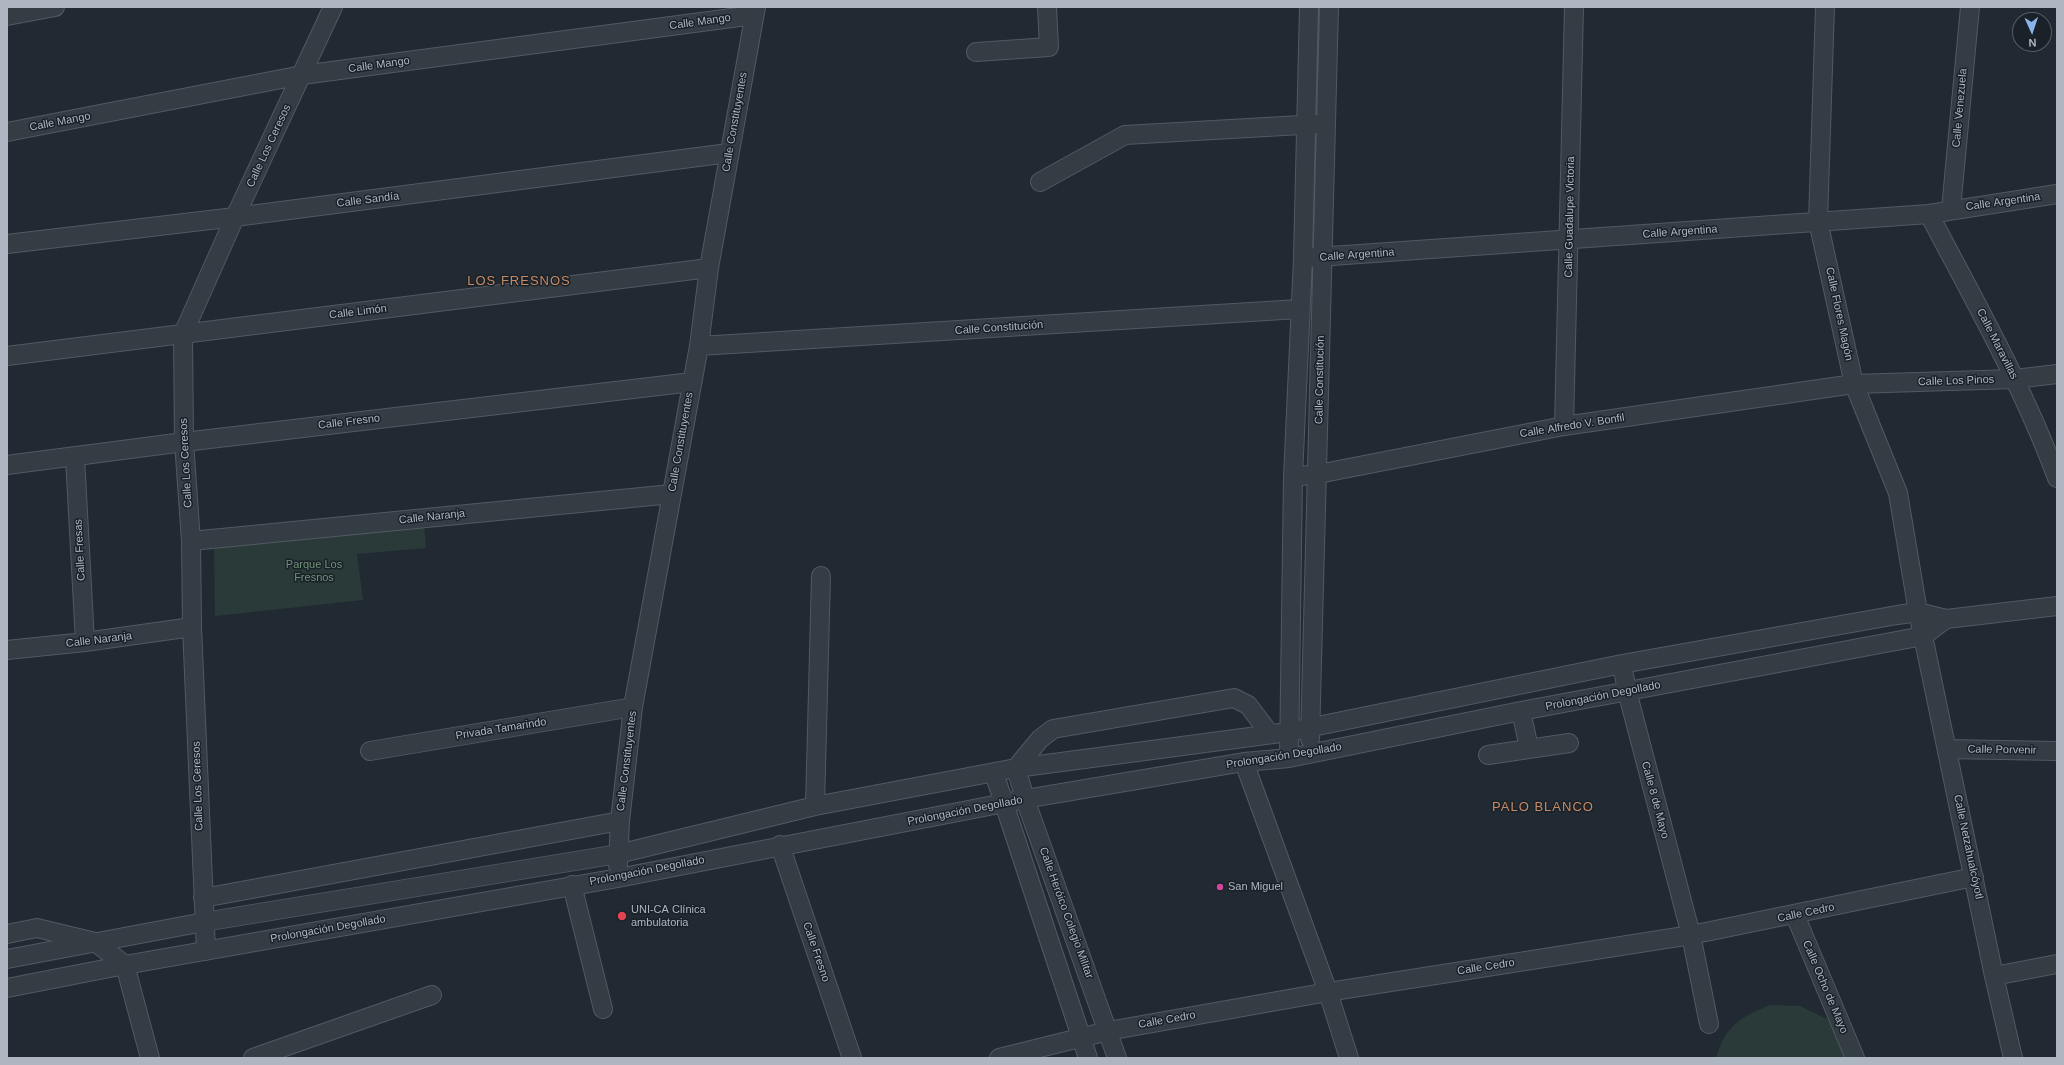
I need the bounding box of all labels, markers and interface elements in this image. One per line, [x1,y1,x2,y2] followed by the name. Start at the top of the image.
[669,11,731,33] street label: Calle Mango
[2012,12,2052,52] north arrow
[2028,37,2037,49] text: N
[348,54,410,76] street label: Calle Mango
[1950,68,1970,148] street label: Calle Venezuela
[720,71,750,173] street label: Calle Constituyentes
[244,102,294,190] street label: Calle Los Ceresos
[28,110,92,134] street label: Calle Mango
[1562,156,1578,278] street label: Calle Guadalupe Victoria
[336,190,400,210] street label: Calle Sandía
[1965,190,2041,214] street label: Calle Argentina
[1642,223,1718,241] street label: Calle Argentina
[1319,246,1395,264] street label: Calle Argentina
[1823,266,1855,362] street label: Calle Flores Magón
[467,273,571,289] district label: LOS FRESNOS
[328,302,388,322] street label: Calle Limón
[1973,306,2021,382] street label: Calle Maravillas
[954,318,1044,338] street label: Calle Constitución
[1313,336,1327,424] street label: Calle Constitución
[1918,373,1994,389] street label: Calle Los Pinos
[666,391,696,493] street label: Calle Constituyentes
[1519,411,1625,441] street label: Calle Alfredo V. Bonfil
[317,412,381,432] street label: Calle Fresno
[177,418,195,508] street label: Calle Los Ceresos
[398,507,466,527] street label: Calle Naranja
[72,519,88,581] street label: Calle Fresas
[286,558,342,584] park label: Parque Los Fresnos
[65,629,133,651] street label: Calle Naranja
[1544,678,1662,714] street label: Prolongación Degollado
[614,710,640,812] street label: Calle Constituyentes
[455,715,547,743] street label: Privada Tamarindo
[1225,740,1343,772] street label: Prolongación Degollado
[190,741,206,831] street label: Calle Los Ceresos
[1967,743,2037,757] street label: Calle Porvenir
[1638,760,1672,840] street label: Calle 8 de Mayo
[906,793,1024,829] street label: Prolongación Degollado
[1950,794,1986,900] street label: Calle Netzahualcóyotl
[1492,799,1594,815] district label: PALO BLANCO
[1036,846,1096,980] street label: Calle Heróico Colegio Militar
[588,853,706,889] street label: Prolongación Degollado
[1228,880,1283,894] place label: San Miguel
[1215,882,1225,892] marker: San Miguel
[1776,901,1836,925] street label: Calle Cedro
[631,903,706,929] place label: UNI-CA Clínica ambulatoria
[616,910,628,922] marker: UNI-CA Clínica ambulatoria
[269,912,387,946] street label: Prolongación Degollado
[800,920,832,984] street label: Calle Fresno
[1799,939,1851,1035] street label: Calle Ocho de Mayo
[1456,956,1516,978] street label: Calle Cedro
[1137,1008,1197,1032] street label: Calle Cedro

